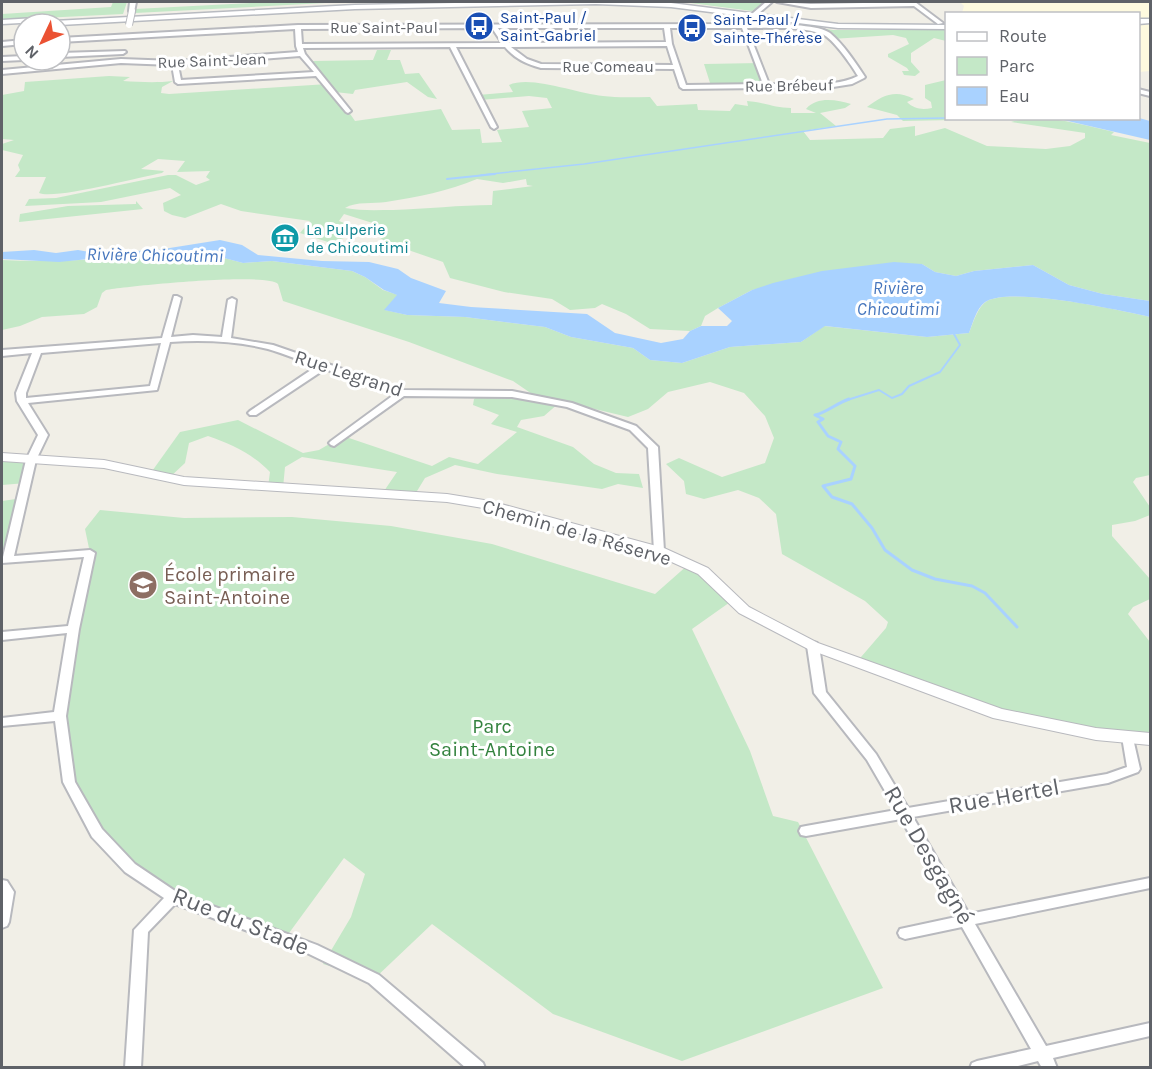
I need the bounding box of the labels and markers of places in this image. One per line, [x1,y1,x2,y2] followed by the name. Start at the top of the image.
[500,8,596,45] place label: Saint-Paul / Saint-Gabriel
[463,10,495,42] bus stop icon: Saint-Paul / Saint-Gabriel
[713,10,822,47] place label: Saint-Paul / Sainte-Thérèse
[676,12,708,44] bus stop icon: Saint-Paul / Sainte-Thérèse
[306,220,409,257] place label: La Pulperie de Chicoutimi
[269,222,301,254] museum icon: La Pulperie de Chicoutimi
[164,562,295,609] place label: École primaire Saint-Antoine
[127,569,159,601] school or university icon: École primaire Saint-Antoine

